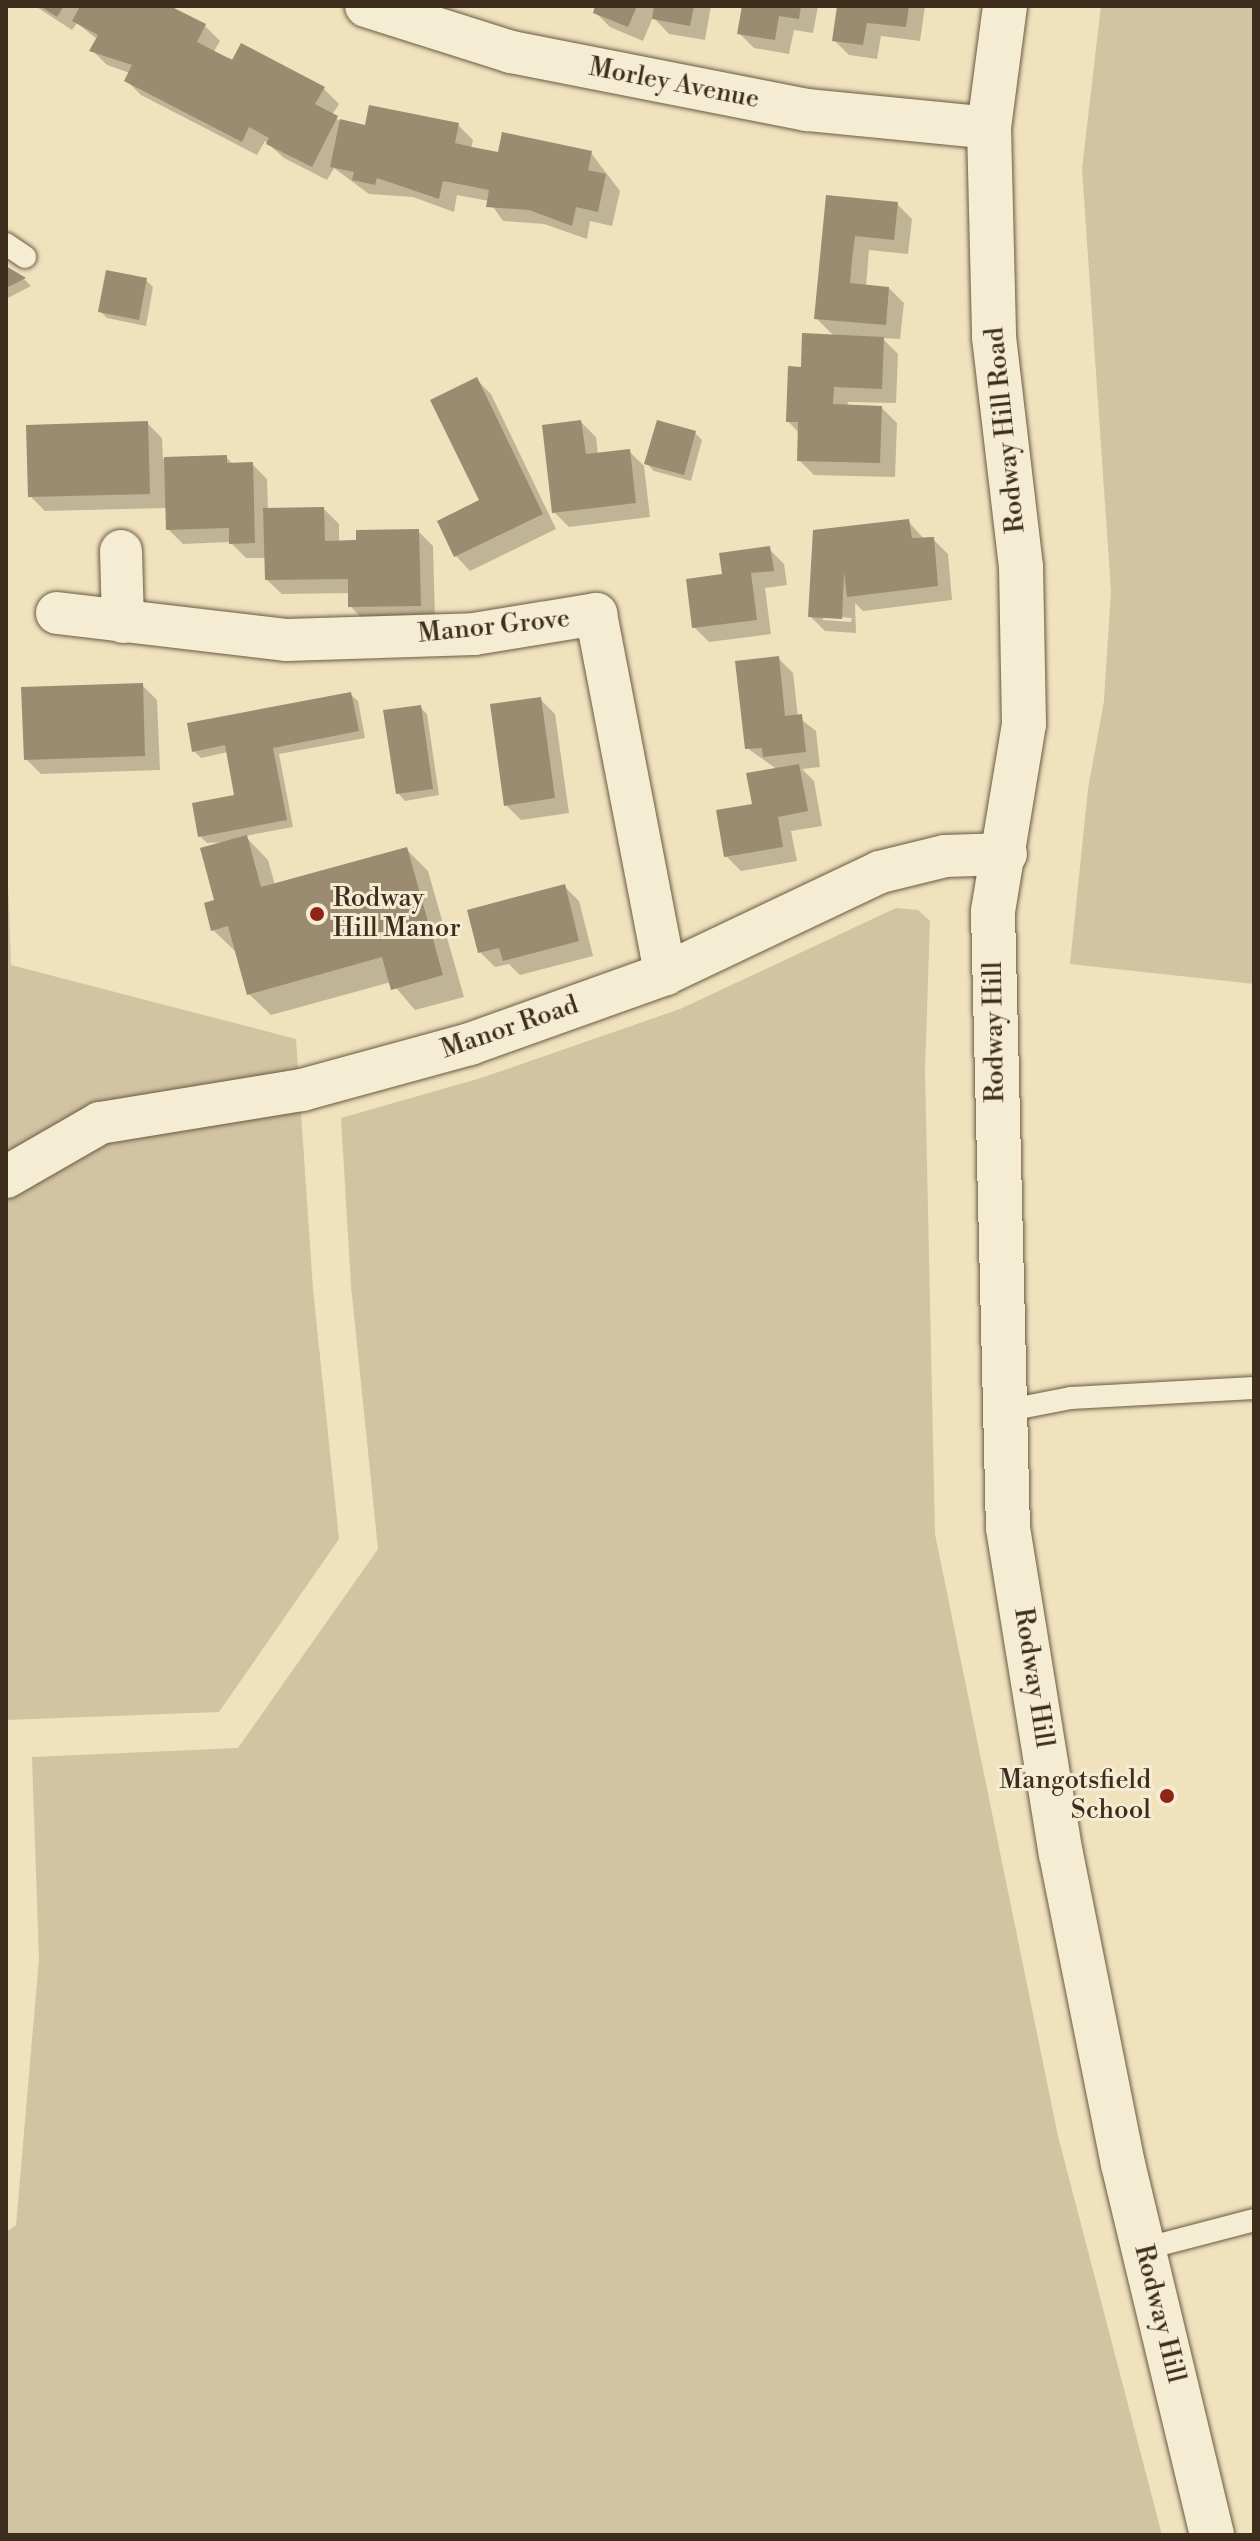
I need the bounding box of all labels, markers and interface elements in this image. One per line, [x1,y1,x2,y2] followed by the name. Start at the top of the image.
[586,52,762,116] street label: Morley Avenue
[980,325,1032,535] street label: Rodway Hill Road
[416,604,572,650] street label: Manor Grove
[333,883,461,944] place label: Rodway Hill Manor
[308,905,326,923] marker: Rodway Hill Manor
[978,961,1012,1103] street label: Rodway Hill
[437,990,583,1066] street label: Manor Road
[1007,1606,1059,1750] street label: Rodway Hill
[999,1765,1151,1826] place label: Mangotsfield School
[1158,1787,1176,1805] marker: Mangotsfield School
[1127,2242,1191,2386] street label: Rodway Hill

